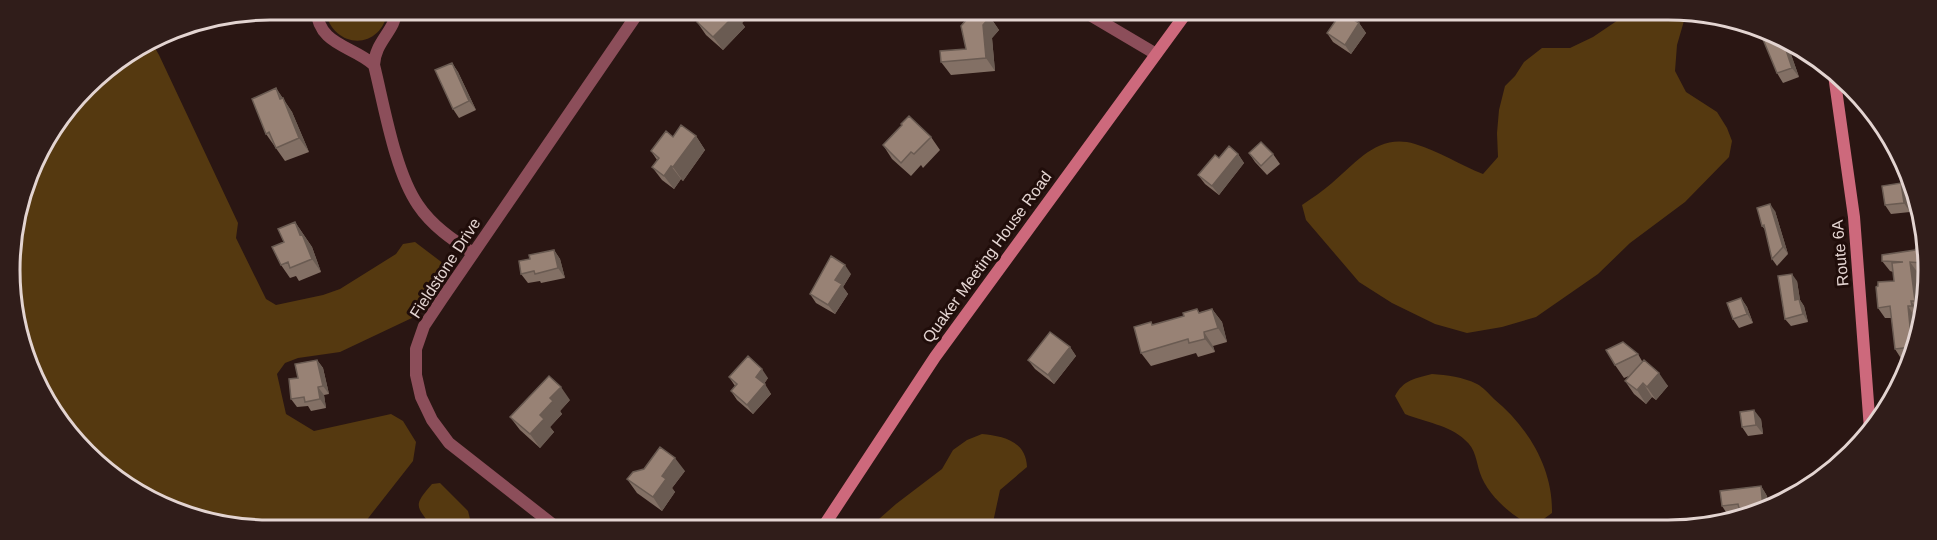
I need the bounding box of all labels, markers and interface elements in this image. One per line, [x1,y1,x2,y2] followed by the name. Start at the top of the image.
[919,168,1055,346] street label: Quaker Meeting House Road
[406,215,484,321] street label: Fieldstone Drive
[1829,219,1851,287] street label: Route 6A

